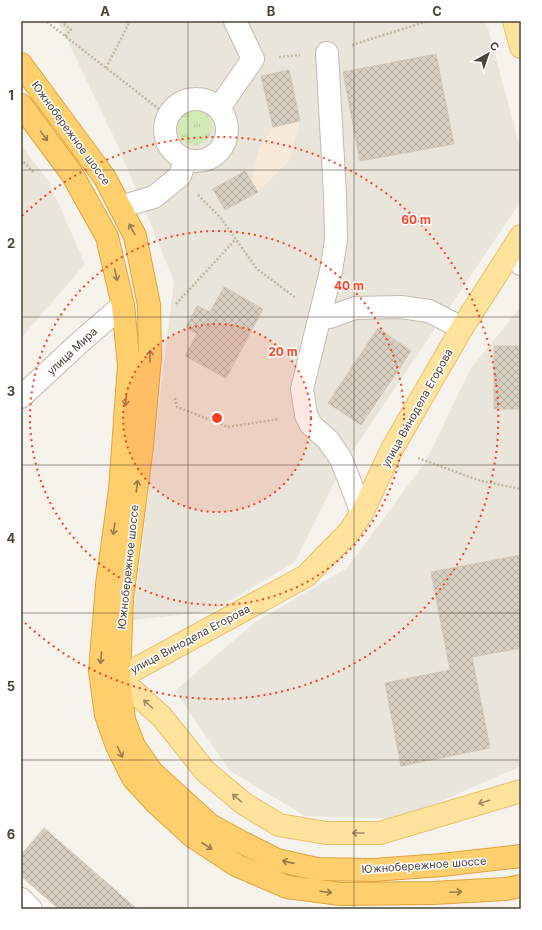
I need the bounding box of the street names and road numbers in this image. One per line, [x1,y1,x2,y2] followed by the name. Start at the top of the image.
[29,78,113,188] street label: Южнобережное шоссе
[44,324,100,378] street label: улица Мира
[378,346,456,470] street label: улица Винодела Егорова
[114,504,142,630] street label: Южнобережное шоссе
[128,601,252,677] street label: улица Винодела Егорова
[361,854,487,876] street label: Южнобережное шоссе

